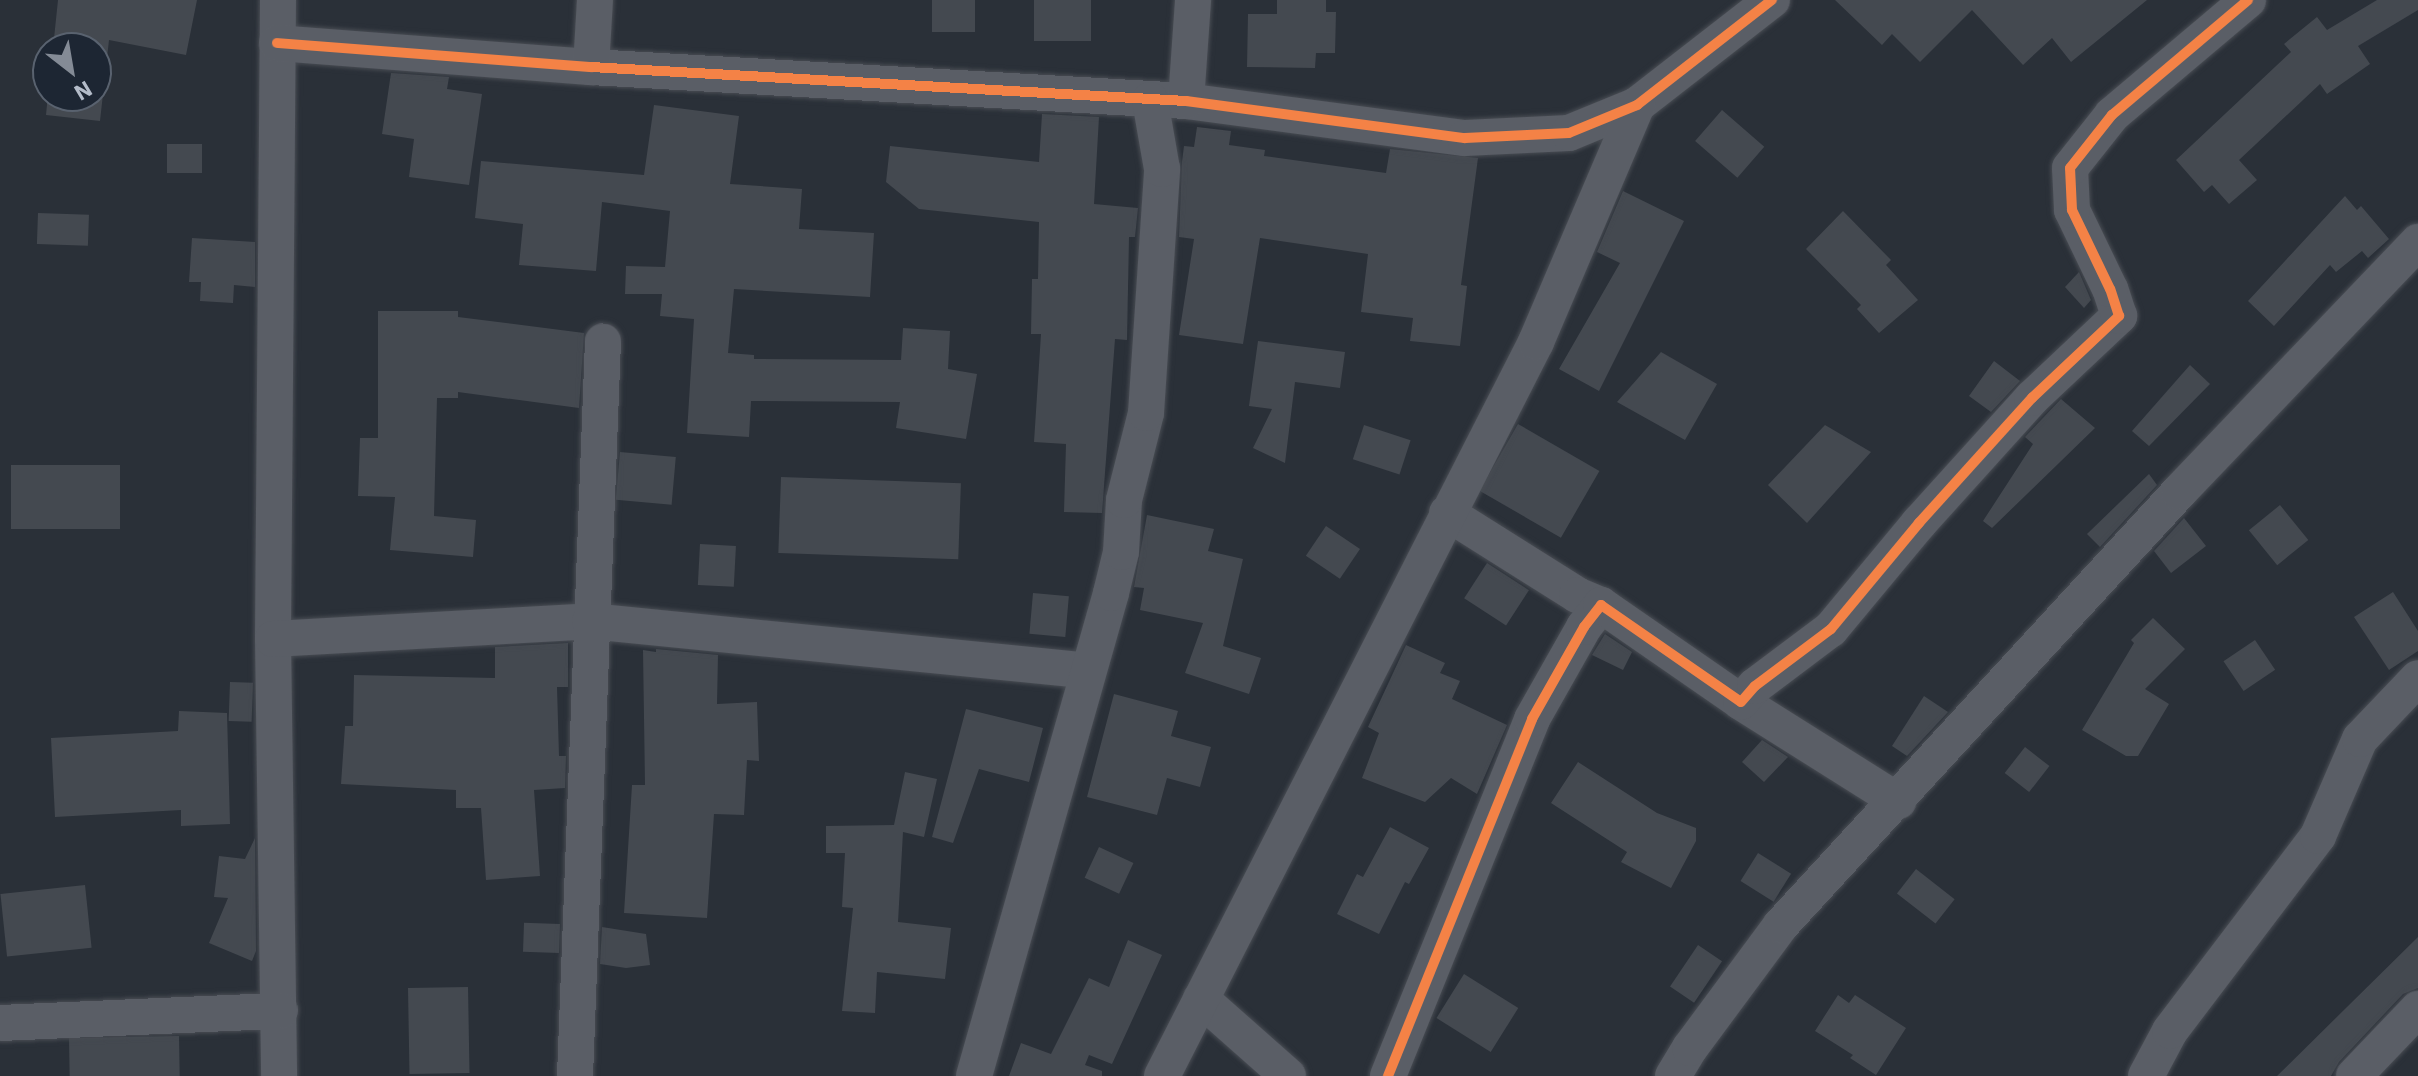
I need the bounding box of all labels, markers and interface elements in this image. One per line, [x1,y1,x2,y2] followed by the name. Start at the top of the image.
[32,32,112,112] north arrow
[69,75,98,108] text: N

